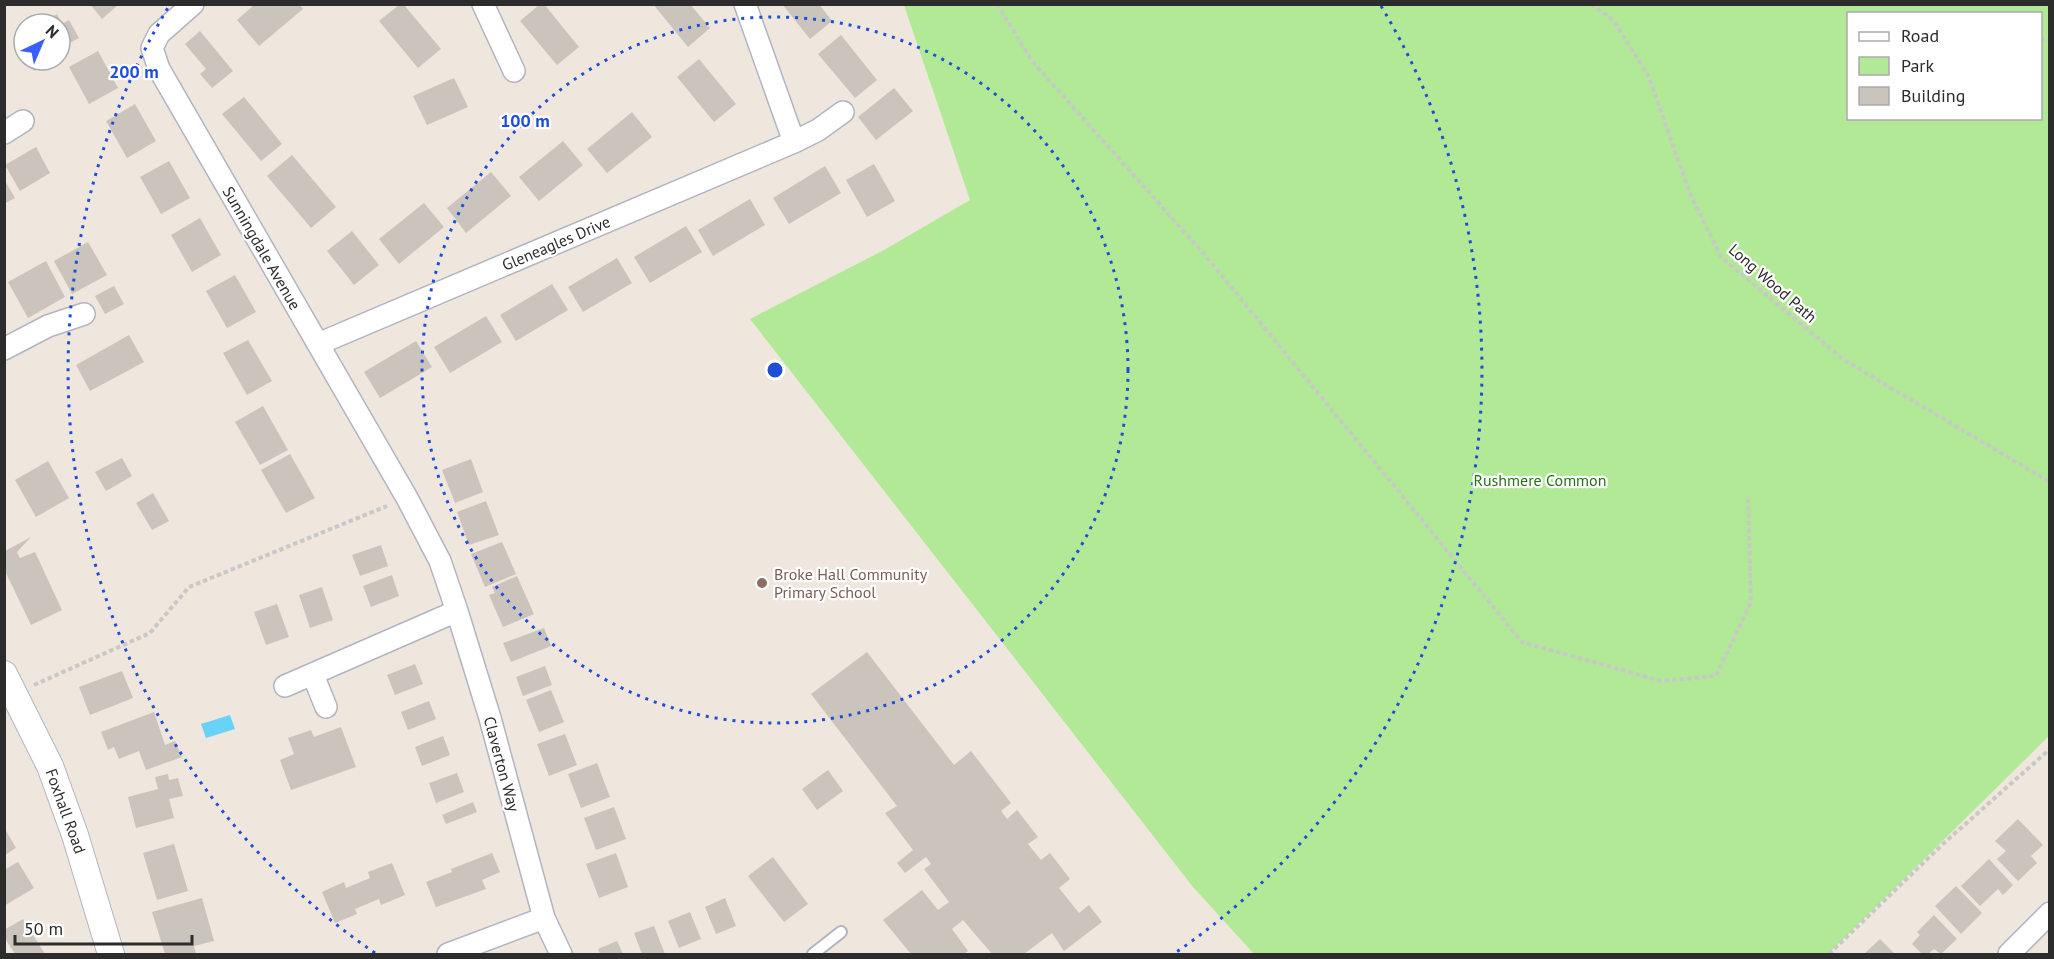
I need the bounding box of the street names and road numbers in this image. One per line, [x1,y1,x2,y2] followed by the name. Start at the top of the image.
[219,183,305,313] street label: Sunningdale Avenue
[499,211,613,275] street label: Gleneagles Drive
[1725,239,1821,327] street label: Long Wood Path
[480,714,524,814] street label: Claverton Way
[41,766,91,856] street label: Foxhall Road

